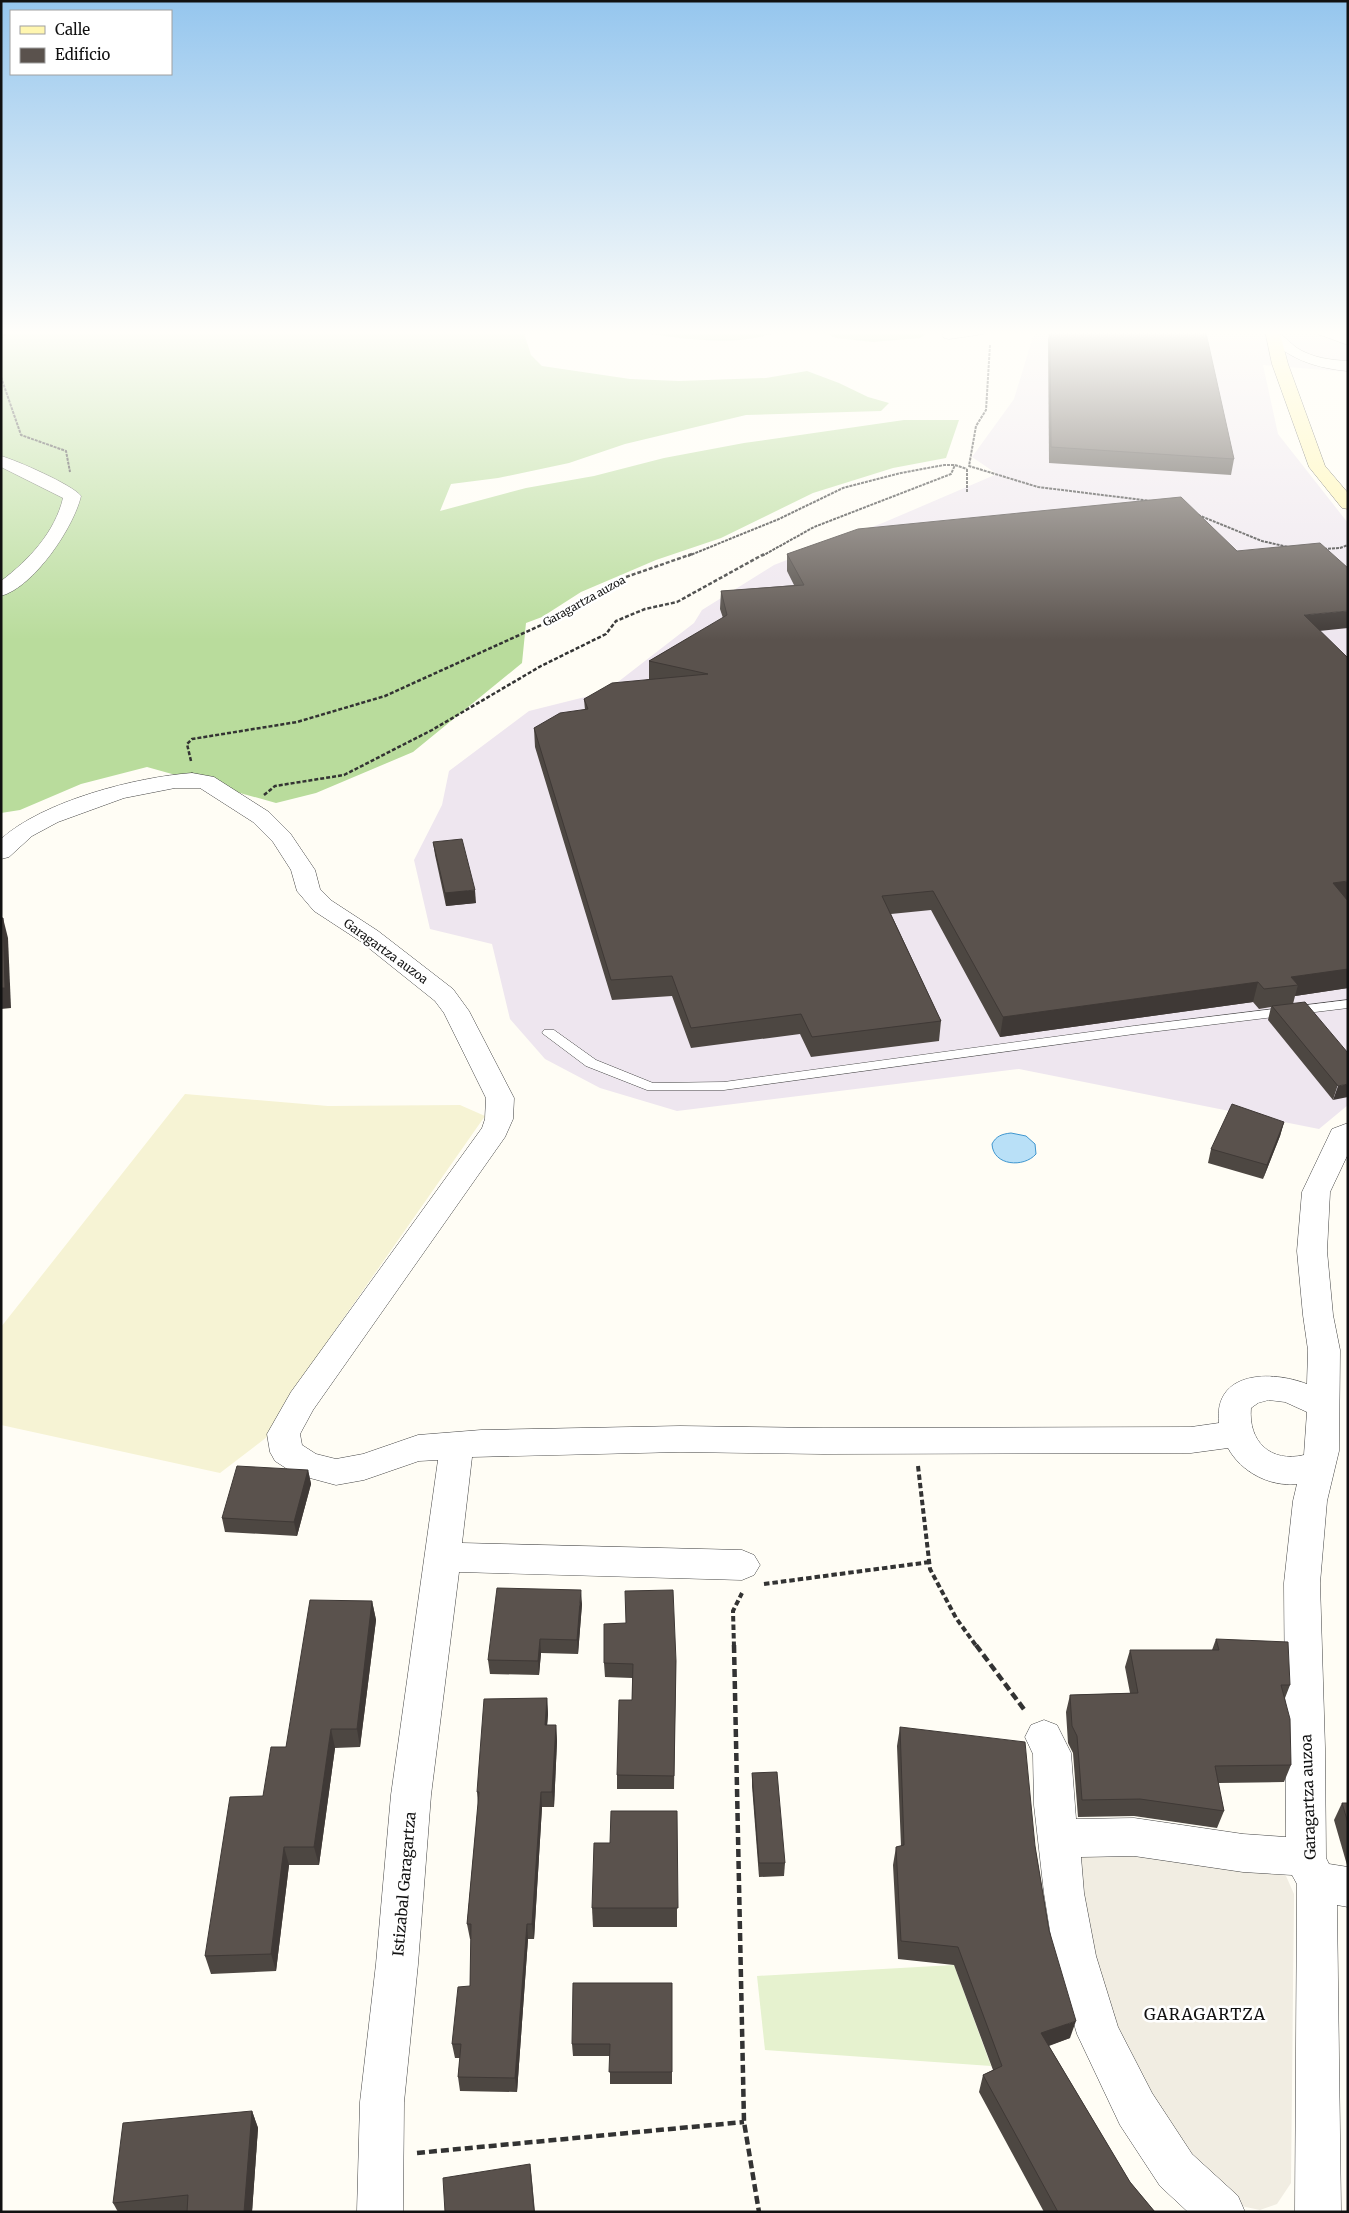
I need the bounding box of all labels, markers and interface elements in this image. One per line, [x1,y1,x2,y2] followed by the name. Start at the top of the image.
[10,10,172,75] legend
[55,20,90,39] text: Calle
[55,45,111,64] text: Edificio
[540,572,628,629] street label: Garagartza auzoa
[341,915,432,987] street label: Garagartza auzoa
[1296,1734,1320,1860] street label: Garagartza auzoa
[388,1811,420,1957] street label: Istizabal Garagartza
[1144,2004,1266,2024] district label: GARAGARTZA

